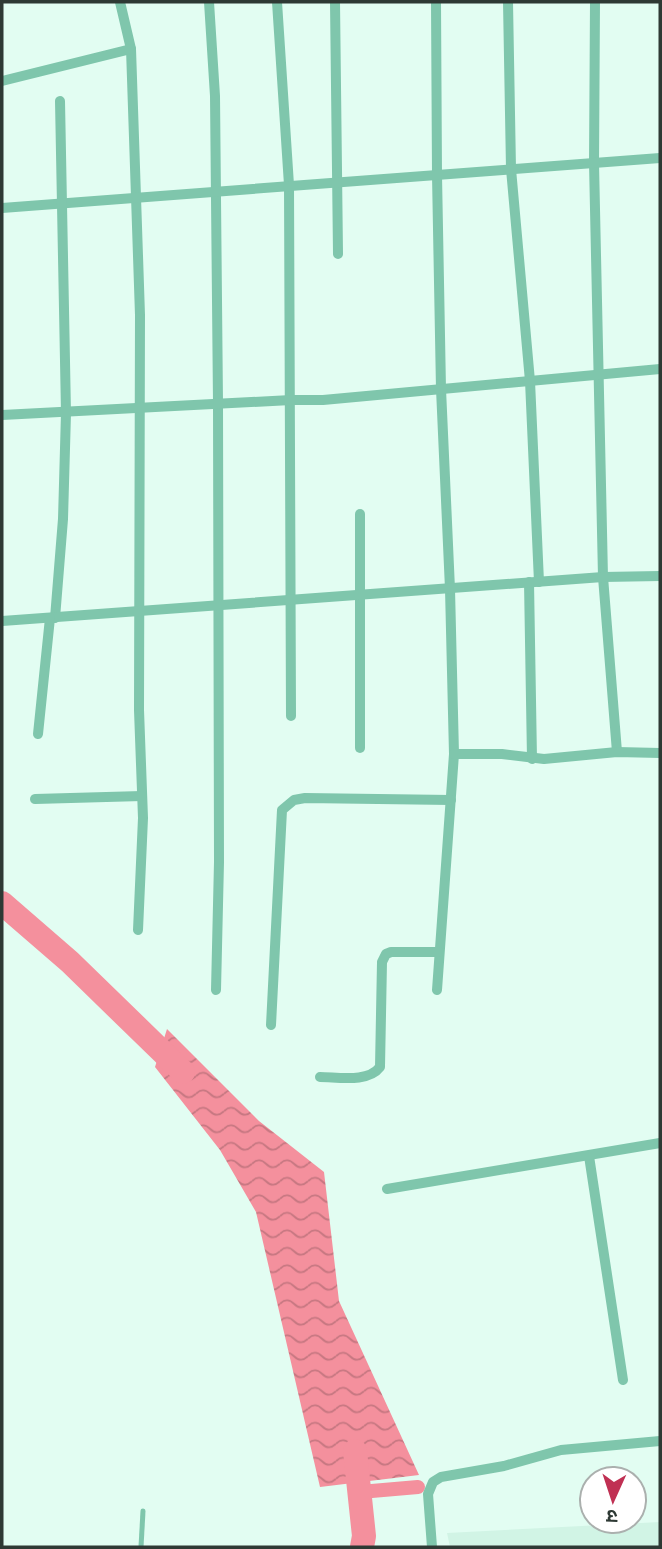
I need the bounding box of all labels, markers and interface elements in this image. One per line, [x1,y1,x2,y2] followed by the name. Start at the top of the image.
[578,1465,648,1535] north arrow
[605,1505,618,1528] text: उ

